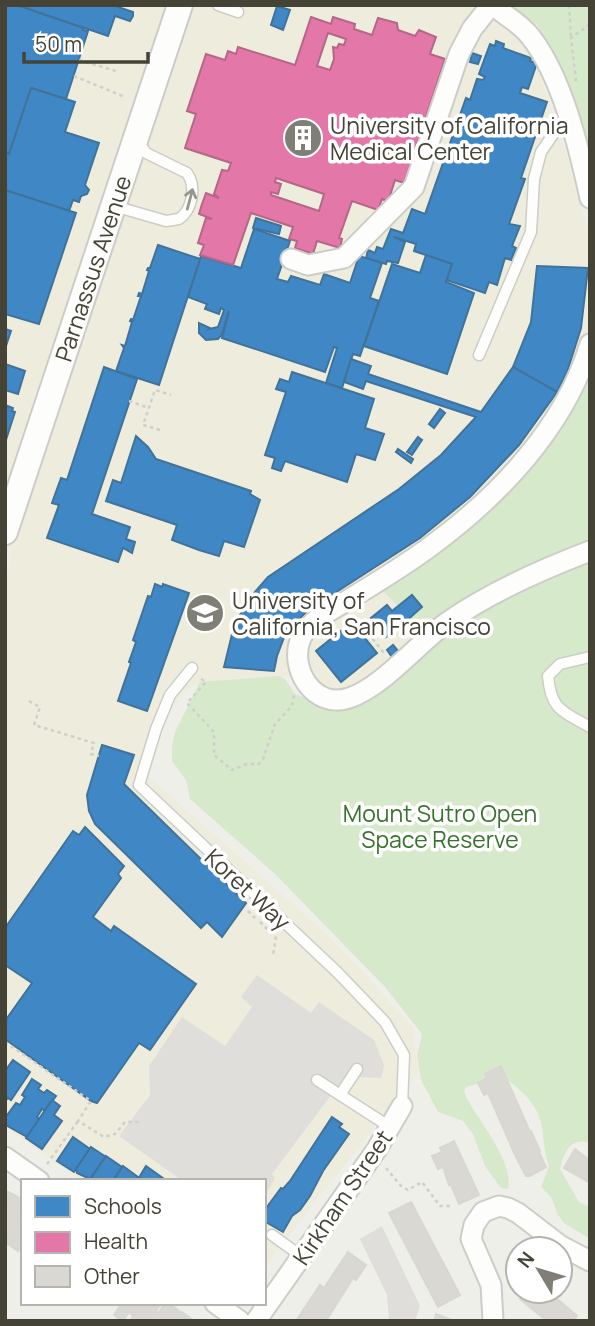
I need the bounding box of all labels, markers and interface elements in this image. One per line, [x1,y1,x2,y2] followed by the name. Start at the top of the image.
[24,21,149,65] scale bar
[35,30,82,58] text: 50 m
[330,109,568,167] place label: University of California Medical Center
[282,117,324,159] building icon: University of California Medical Center
[47,171,138,365] street label: Parnassus Avenue
[184,188,197,211] one-way arrow
[232,584,491,642] place label: University of California, San Francisco
[184,592,226,634] school or university icon: University of California, San Francisco
[343,797,537,855] park label: Mount Sutro Open Space Reserve
[198,841,298,937] street label: Koret Way
[285,1123,399,1271] street label: Kirkham Street
[21,1179,266,1305] legend
[84,1192,162,1220] text: Schools
[84,1227,148,1255] text: Health
[504,1235,574,1305] north arrow
[511,1246,540,1273] text: N
[84,1262,140,1290] text: Other

